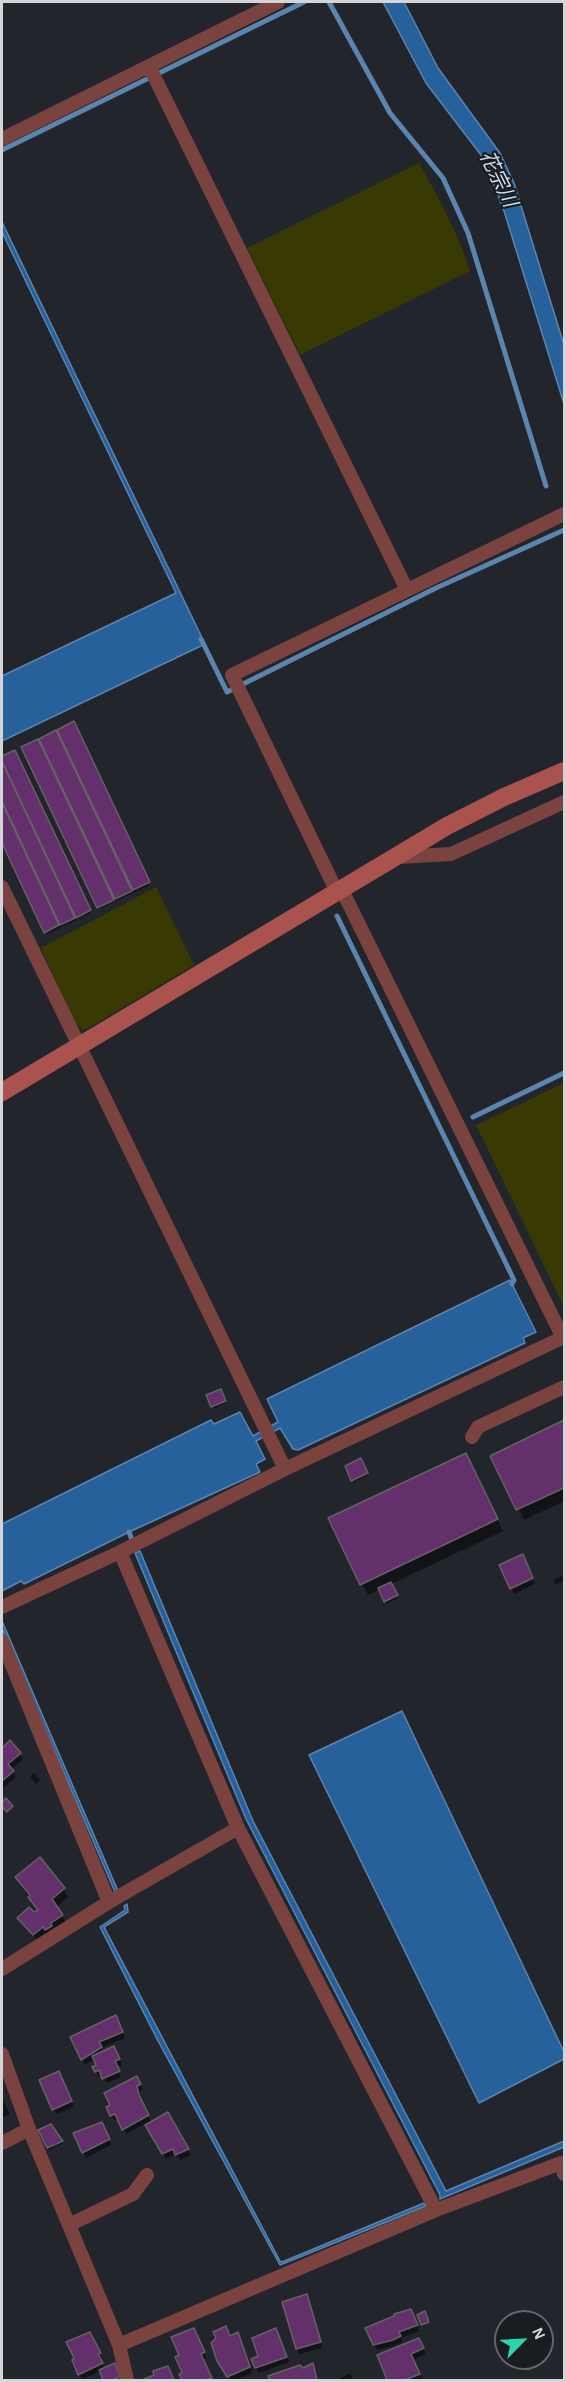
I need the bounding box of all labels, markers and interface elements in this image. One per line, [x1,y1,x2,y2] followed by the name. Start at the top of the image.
[474,147,522,211] water label: 花宗川
[494,2310,554,2370] north arrow
[529,2325,548,2342] text: N

